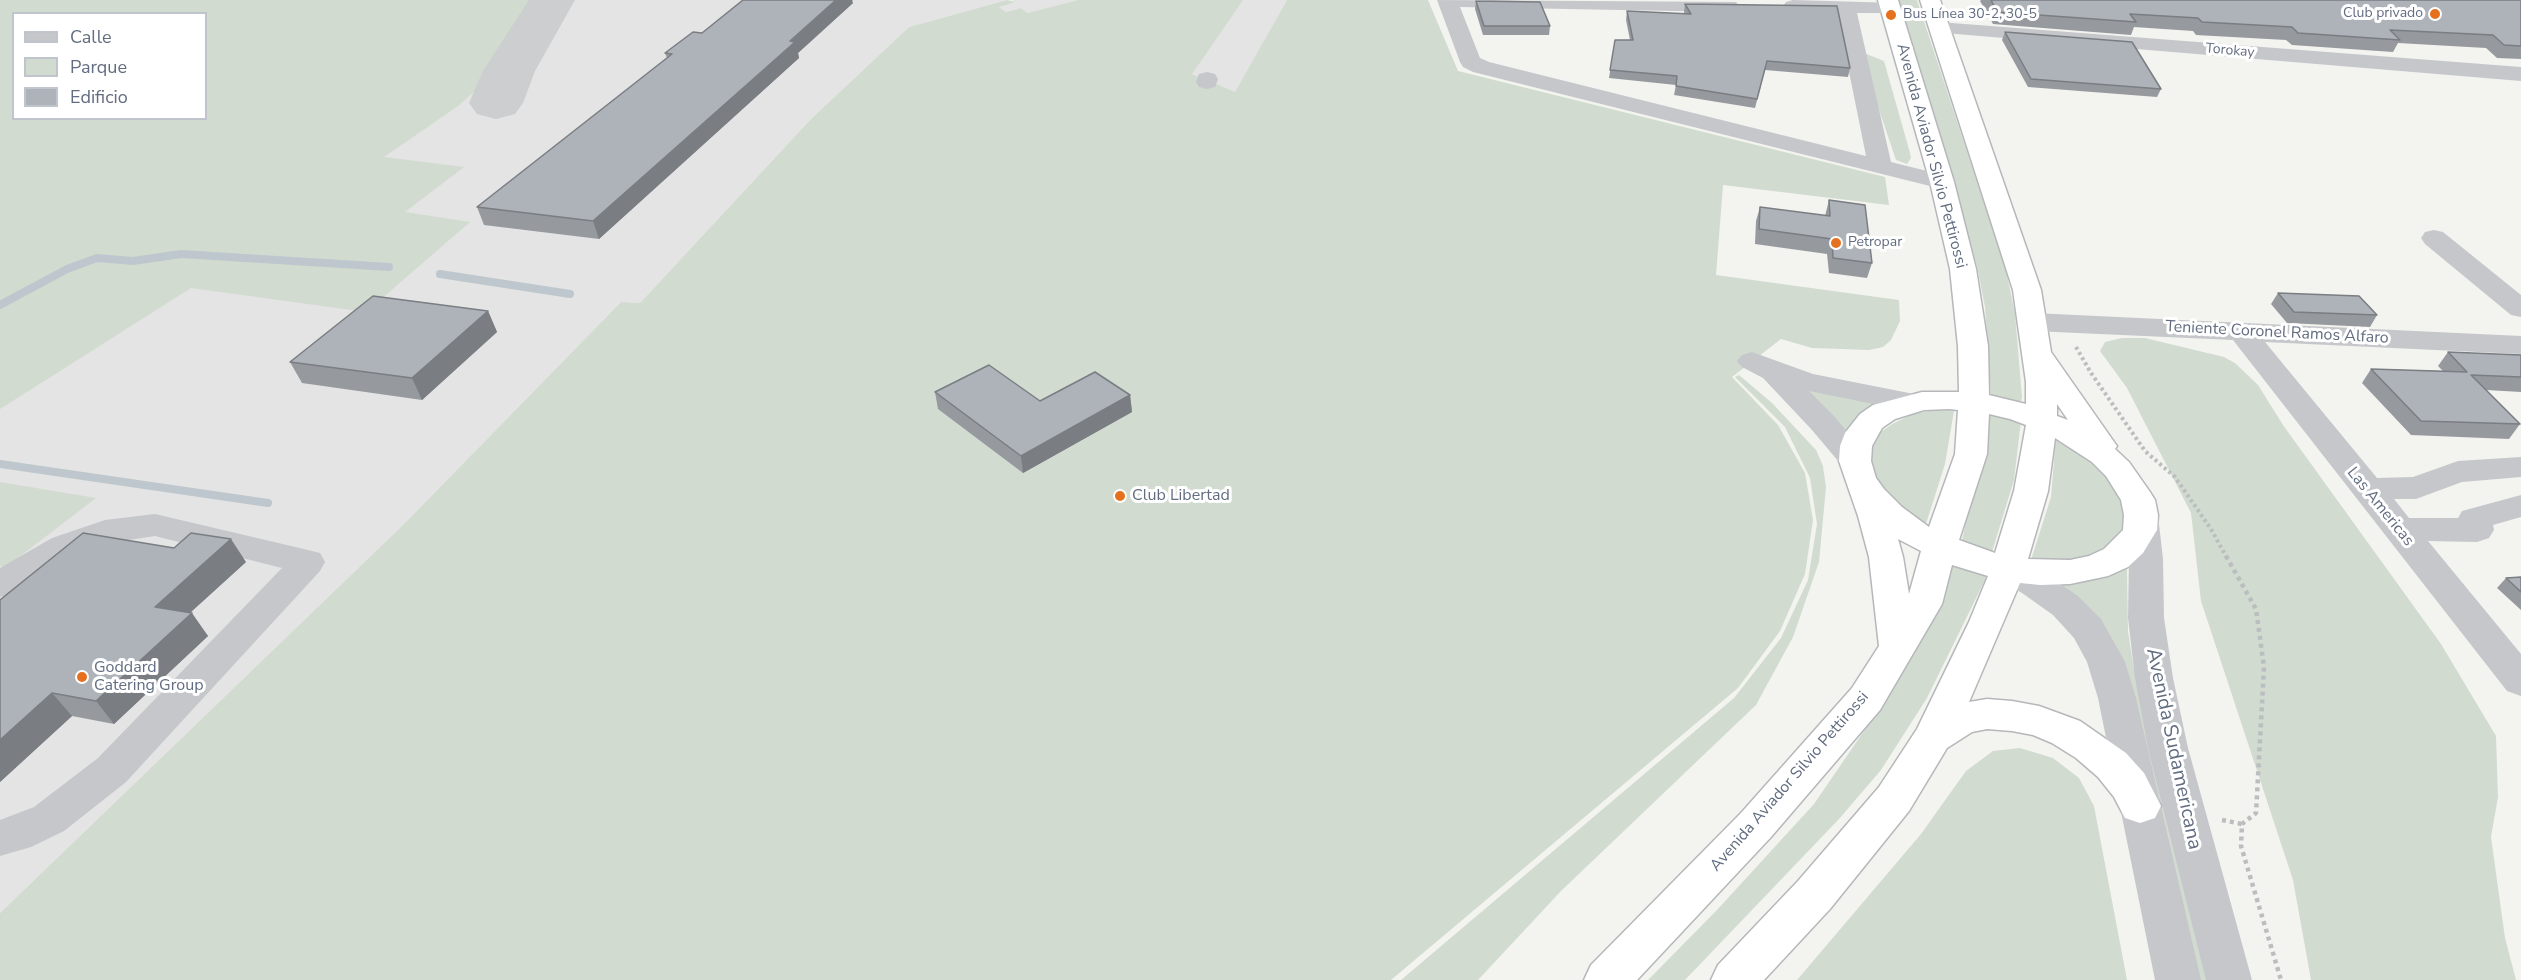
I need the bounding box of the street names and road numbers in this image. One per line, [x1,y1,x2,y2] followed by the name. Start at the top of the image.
[2205,40,2255,62] street label: Torokay
[1892,41,1970,271] street label: Avenida Aviador Silvio Pettirossi
[2165,318,2389,348] street label: Teniente Coronel Ramos Alfaro
[2342,464,2418,550] street label: Las Americas
[2140,646,2206,852] street label: Avenida Sudamericana
[1707,688,1873,876] street label: Avenida Aviador Silvio Pettirossi

